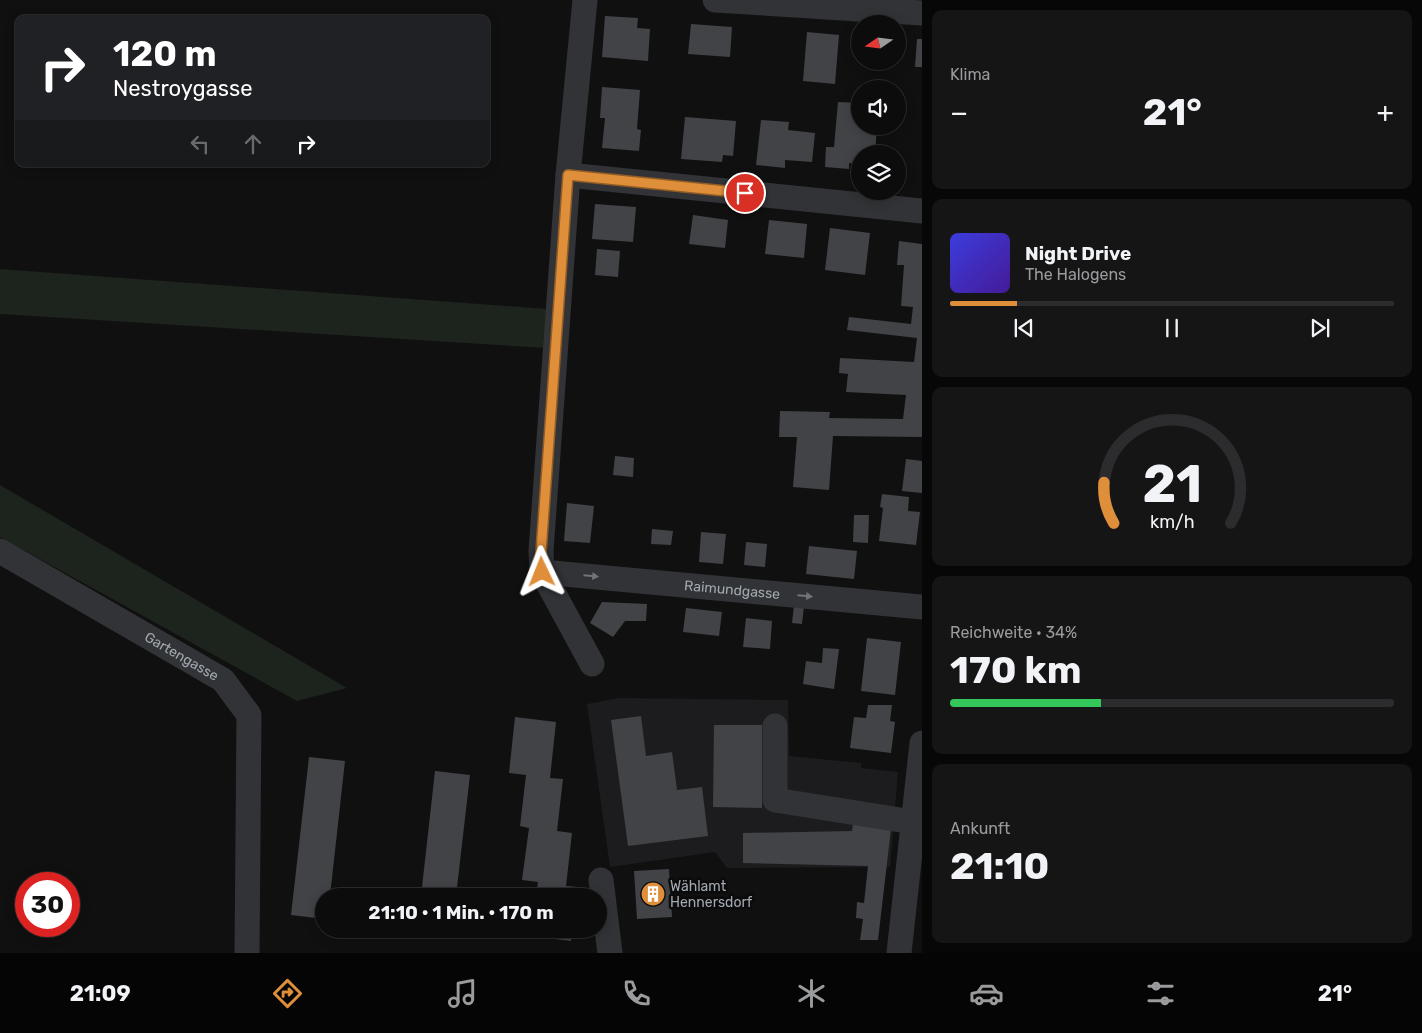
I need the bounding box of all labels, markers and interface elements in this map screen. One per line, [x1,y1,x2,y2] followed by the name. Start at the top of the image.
[851,15,906,70] north arrow
[851,15,906,200] map controls
[113,33,216,75] text: 120 m
[30,35,95,100] icon: right
[950,65,990,84] text: Klima
[113,75,253,102] text: Nestroygasse
[851,80,906,135] button: sound
[1143,89,1202,135] text: 21°
[950,96,968,129] text: −
[1377,96,1394,129] text: +
[186,130,214,158] icon: left
[239,130,267,158] icon: ahead
[292,130,320,158] icon: right
[851,145,906,200] button: layers
[724,172,766,214] pin
[731,179,759,207] icon: arrive
[1025,242,1131,265] text: Night Drive
[1025,265,1126,284] text: The Halogens
[1010,314,1038,342] icon: previous
[1158,314,1186,342] icon: pause
[1306,314,1334,342] icon: next
[1142,453,1202,515] text: 21
[1150,511,1194,532] text: km/h
[515,545,567,597] position arrow
[583,572,599,580] one-way arrow
[684,577,781,602] street label: Raimundgasse
[797,592,813,600] one-way arrow
[950,623,1077,642] text: Reichweite · 34%
[142,628,222,684] street label: Gartengasse
[950,647,1082,693] text: 170 km
[950,819,1010,838] text: Ankunft
[950,843,1049,889] text: 21:10
[15,872,80,937] speed limit sign: 30
[670,878,753,911] place label: Wählamt Hennersdorf
[640,881,666,907] building icon: Wählamt Hennersdorf
[368,901,554,924] text: 21:10 · 1 Min. · 170 m
[270,976,305,1011] icon: directions
[445,976,480,1011] icon: music
[619,976,654,1011] icon: phone
[794,976,829,1011] icon: climate
[969,976,1004,1011] icon: car
[1143,976,1178,1011] icon: filters
[70,980,131,1007] text: 21:09
[1318,980,1352,1007] text: 21°

